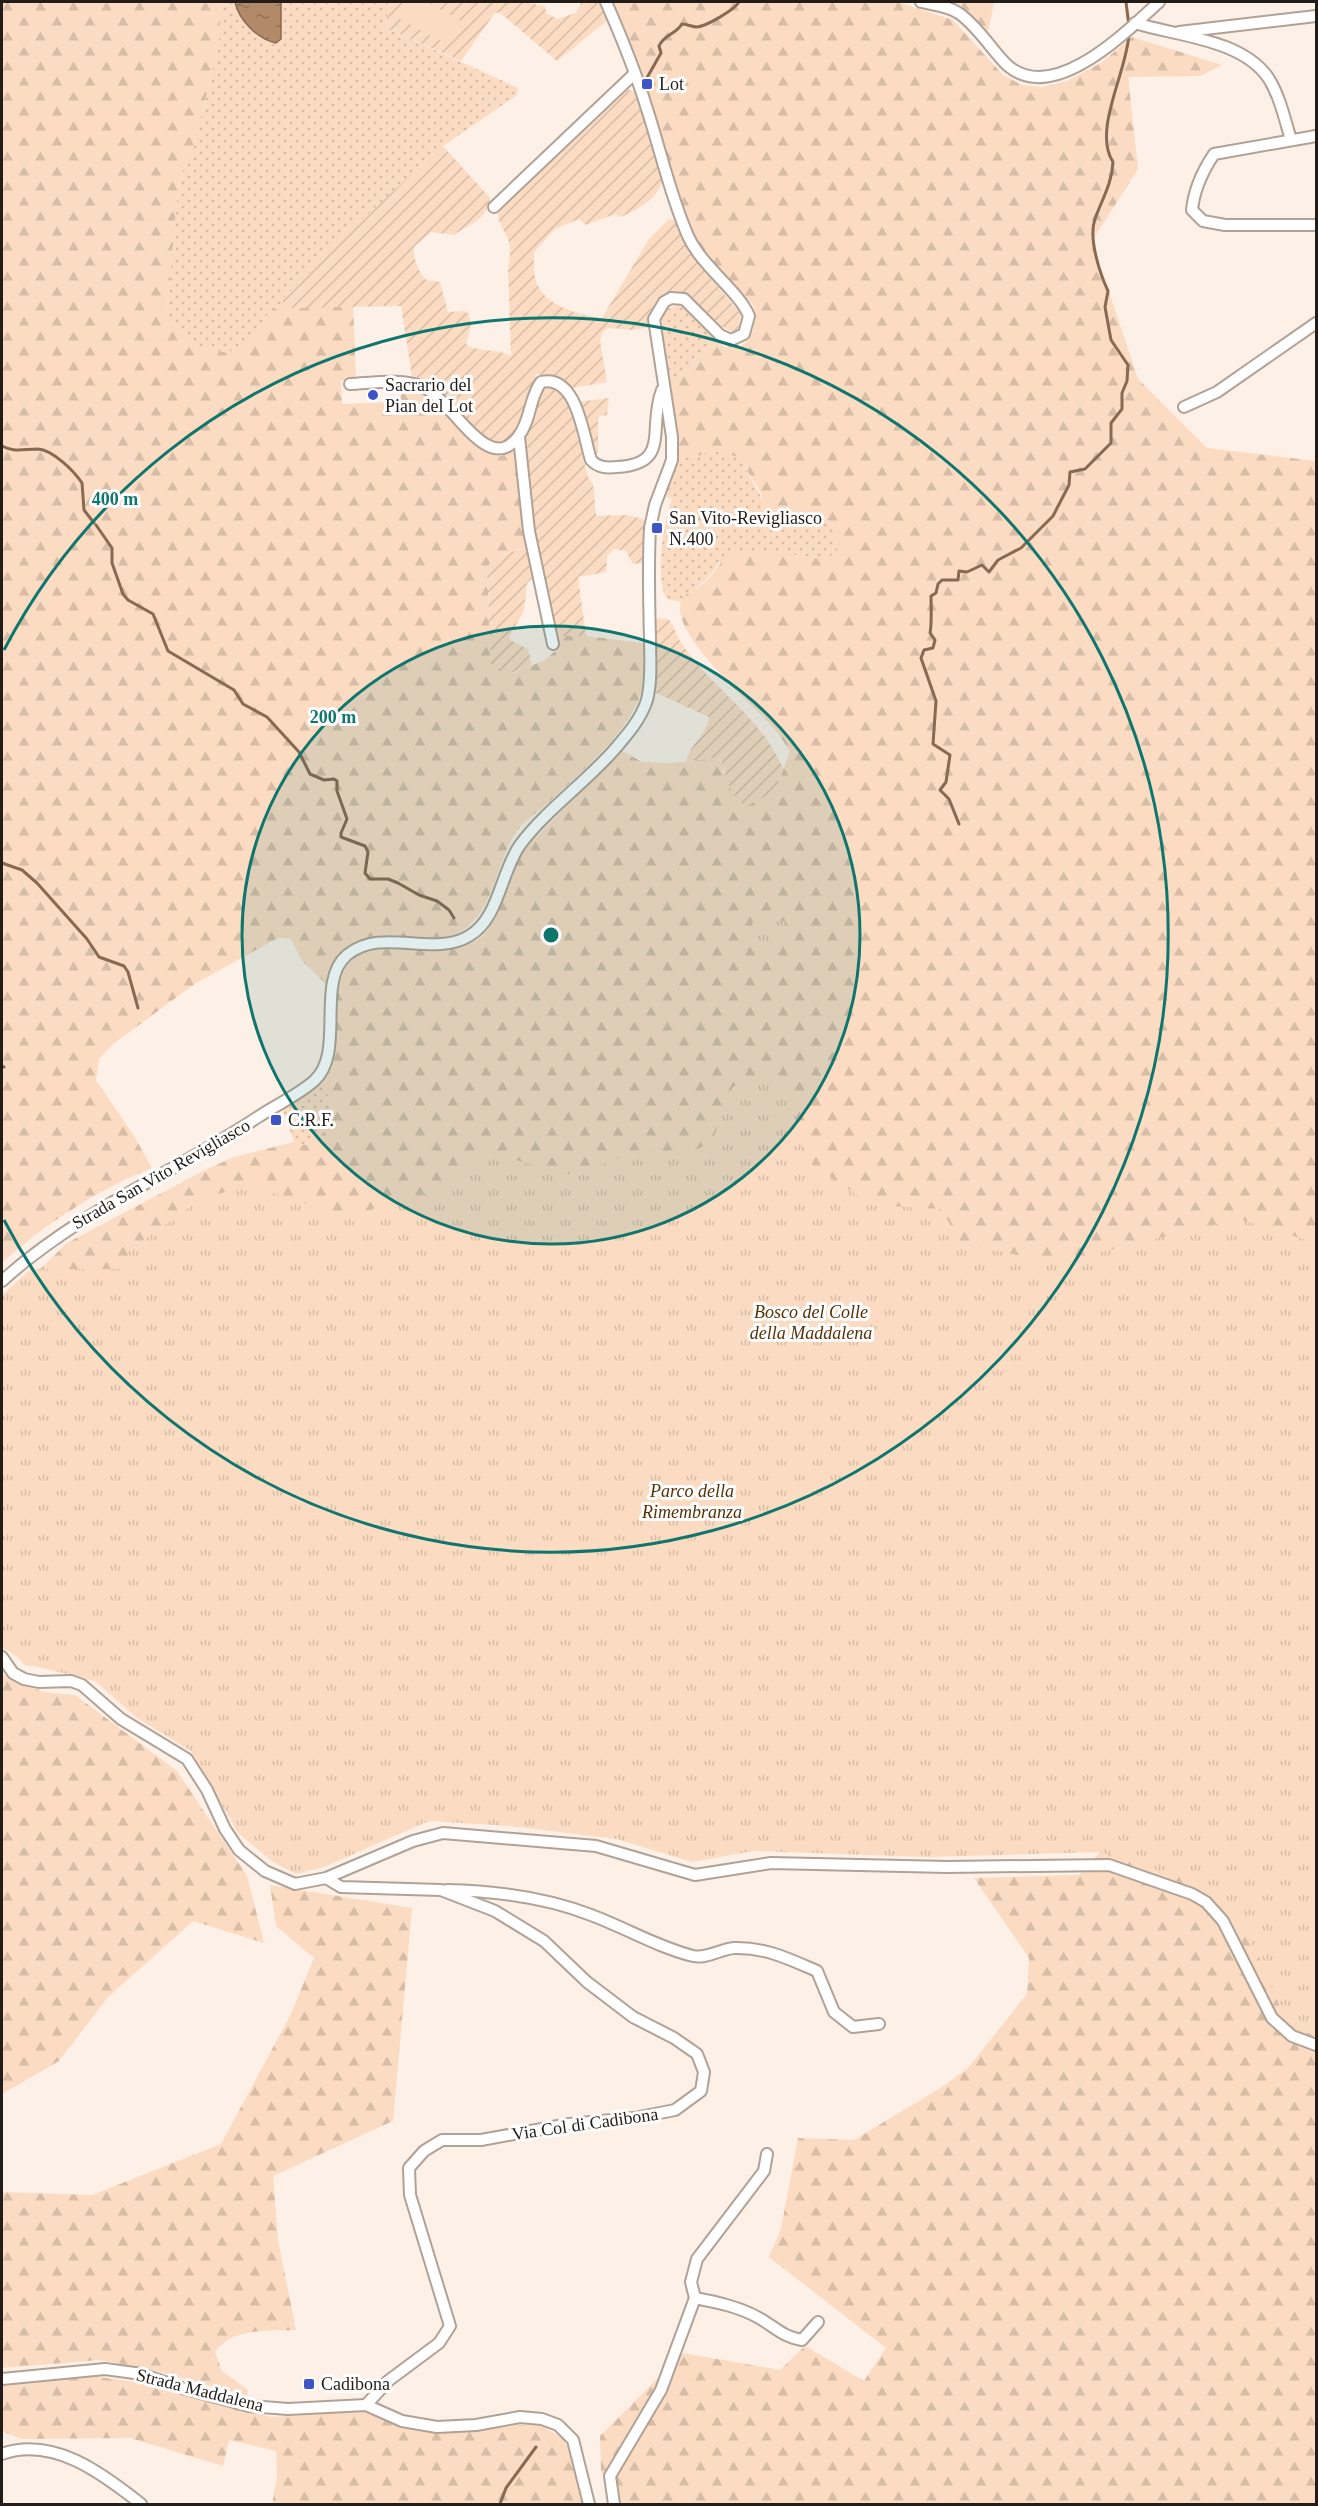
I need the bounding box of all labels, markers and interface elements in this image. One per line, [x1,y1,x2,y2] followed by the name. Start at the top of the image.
[659,74,684,94] place label: Lot
[640,77,654,91] marker: Lot
[385,375,473,416] place label: Sacrario del Pian del Lot
[366,388,380,402] marker: Sacrario del Pian del Lot
[92,489,138,509] text: 400 m
[669,508,822,549] place label: San Vito-Revigliasco N.400
[650,521,664,535] marker: San Vito-Revigliasco N.400
[310,707,356,727] text: 200 m
[541,925,561,945] centre of rings
[288,1110,334,1130] place label: C.R.F.
[269,1113,283,1127] marker: C.R.F.
[69,1115,253,1233] street label: Strada San Vito Revigliasco
[750,1302,872,1343] park label: Bosco del Colle della Maddalena
[641,1481,742,1522] park label: Parco della Rimembranza
[511,2104,659,2144] street label: Via Col di Cadibona
[134,2365,266,2415] street label: Strada Maddalena
[321,2374,390,2394] place label: Cadibona
[302,2377,316,2391] marker: Cadibona

